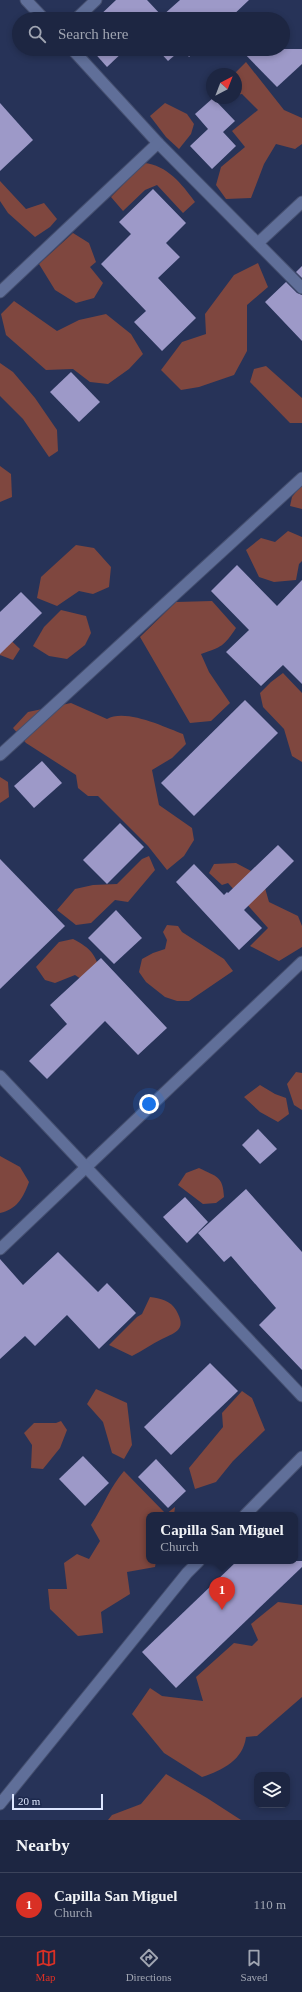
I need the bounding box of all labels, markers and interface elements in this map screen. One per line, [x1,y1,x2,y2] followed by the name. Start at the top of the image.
[12,12,290,56] search box
[26,23,48,45] icon: search
[58,26,128,42] text: Search here
[206,68,242,104] north arrow
[139,1094,159,1114] your location
[146,1512,298,1564] popup
[160,1522,284,1538] text: Capilla San Miguel
[160,1539,199,1554] text: Church
[209,1577,235,1610] pin: 1
[254,1772,290,1808] map controls
[254,1772,290,1808] button: layers
[12,1792,103,1811] scale bar
[18,1795,40,1807] text: 20 m
[16,1836,70,1855] text: Nearby
[54,1888,177,1904] text: Capilla San Miguel
[26,1897,32,1912] text: 1
[254,1897,286,1912] text: 110 m
[54,1905,92,1920] text: Church
[35,1947,57,1983] tab: Map
[126,1947,171,1983] tab: Directions
[241,1947,267,1983] tab: Saved

